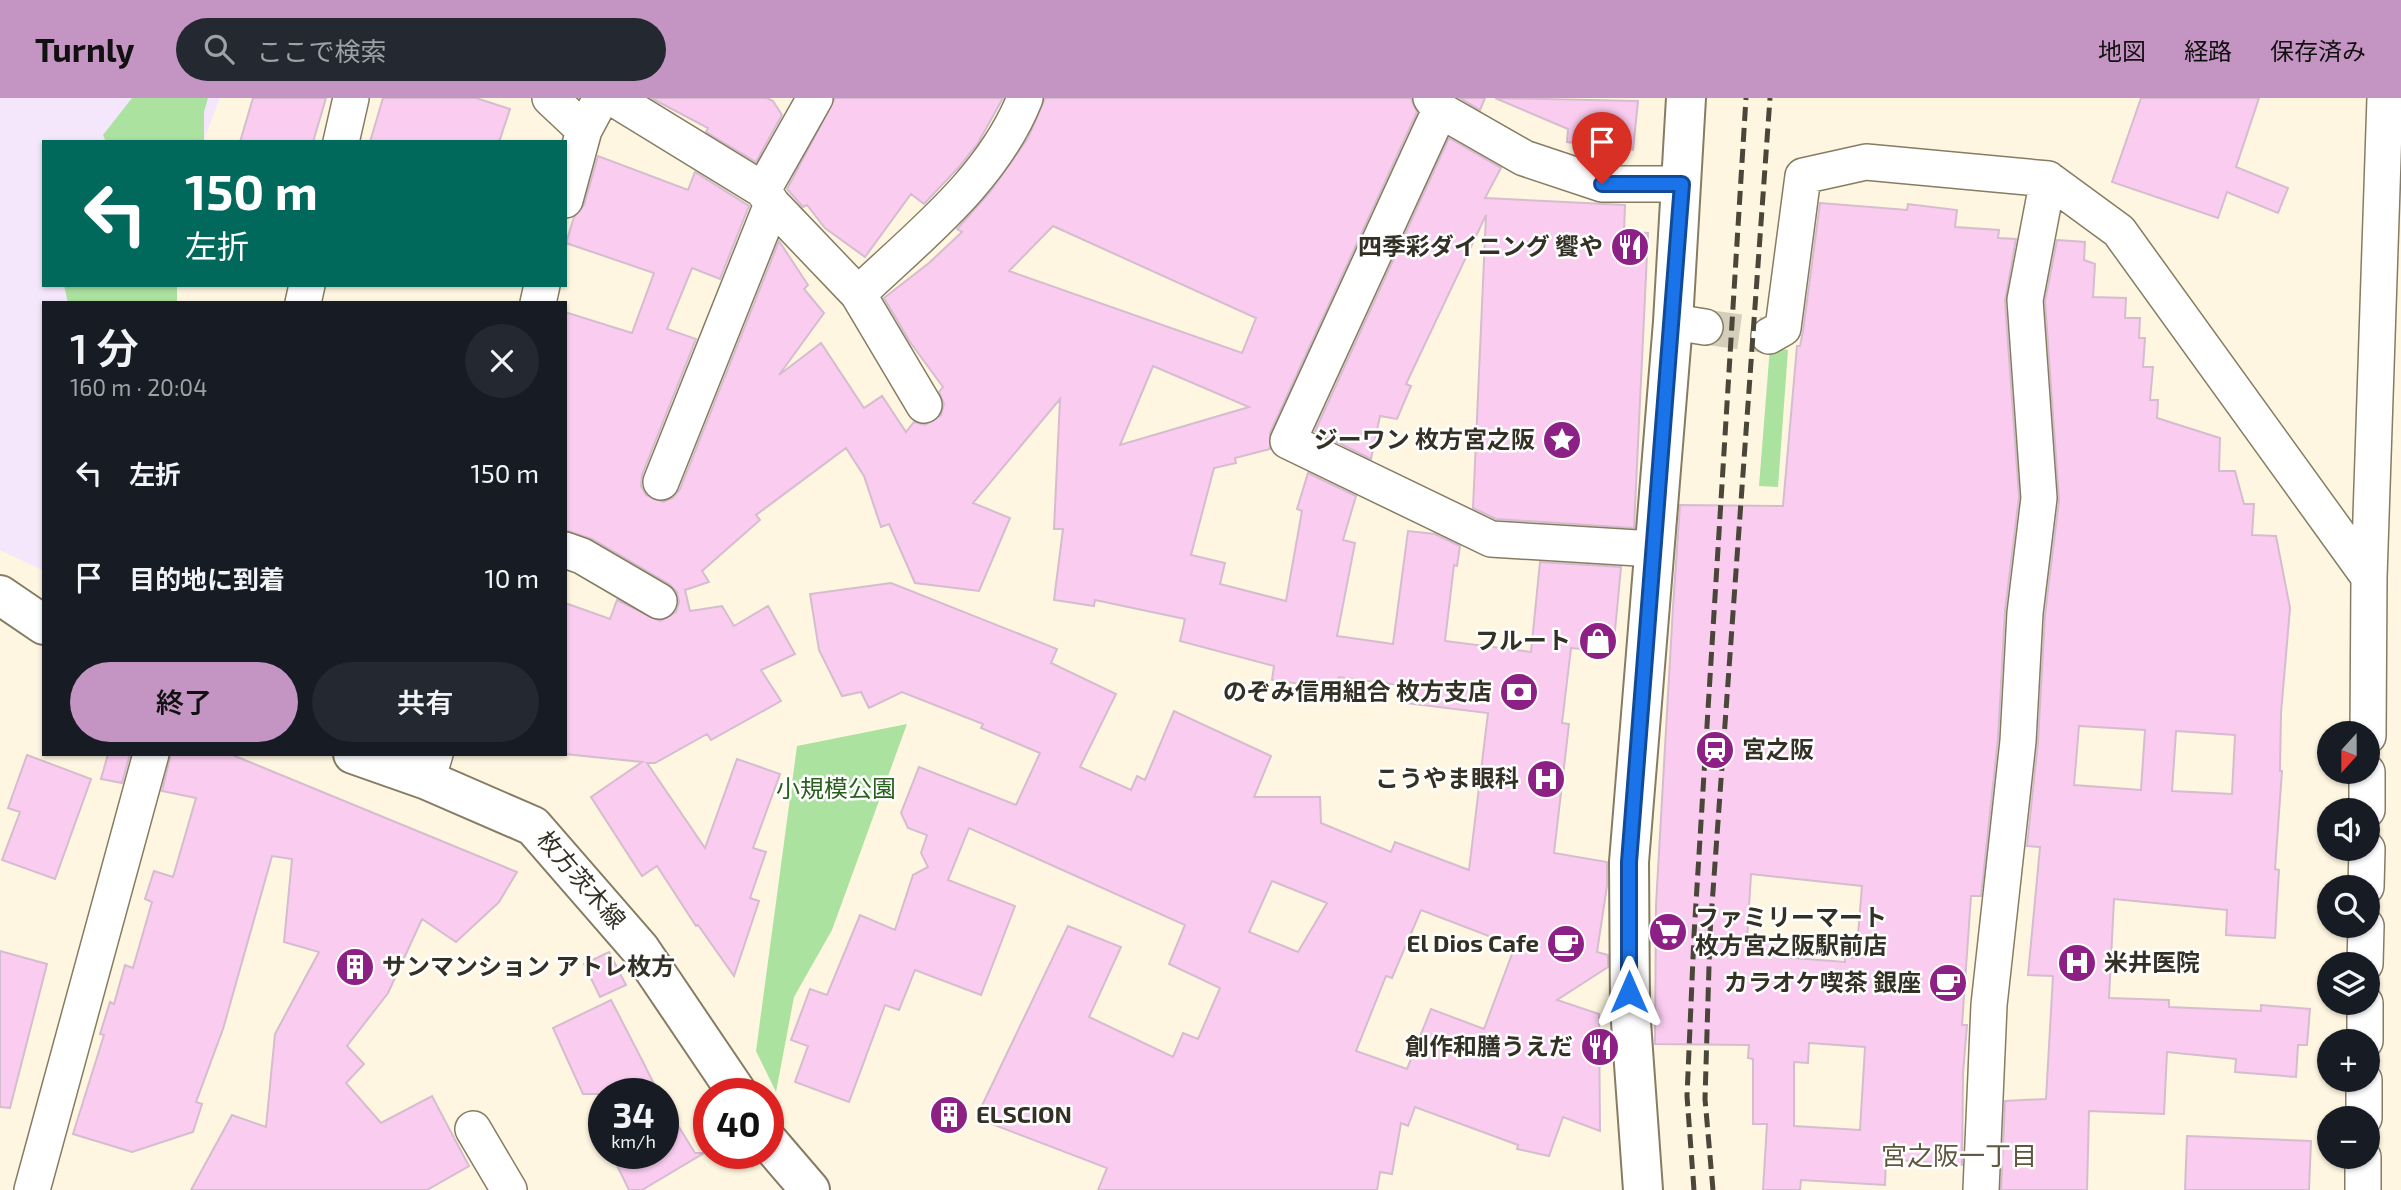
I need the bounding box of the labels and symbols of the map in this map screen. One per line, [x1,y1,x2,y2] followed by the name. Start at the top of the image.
[1572,112,1632,184] pin
[1609,226,1651,268] restaurant icon: 四季彩ダイニング 饗や
[1358,231,1603,260] place label: 四季彩ダイニング 饗や
[1541,419,1583,461] place icon: ジーワン 枚方宮之阪
[1314,424,1535,453] place label: ジーワン 枚方宮之阪
[1577,620,1619,662] shop icon: フルート
[1475,625,1571,654] place label: フルート
[1498,671,1540,713] bank icon: のぞみ信用組合 枚方支店
[1223,676,1492,705] place label: のぞみ信用組合 枚方支店
[2317,721,2380,784] north arrow
[1694,729,1736,771] station icon: 宮之阪
[1742,734,1814,763] place label: 宮之阪
[1525,758,1567,800] hospital icon: こうやま眼科
[1375,763,1519,792] place label: こうやま眼科
[776,773,896,802] park label: 小規模公園
[532,824,632,934] street label: 枚方茨木線
[1695,902,1887,959] place label: ファミリーマート 枚方宮之阪駅前店
[1647,911,1689,953] supermarket icon: ファミリーマート 枚方宮之阪駅前店
[1545,923,1587,965] cafe icon: El Dios Cafe
[1407,928,1539,957] place label: El Dios Cafe
[2056,942,2098,984] hospital icon: 米井医院
[334,946,376,988] building icon: サンマンション アトレ枚方
[2104,947,2200,976] place label: 米井医院
[382,951,675,980] place label: サンマンション アトレ枚方
[1592,955,1666,1029] position arrow
[1927,962,1969,1004] cafe icon: カラオケ喫茶 銀座
[1724,967,1921,996] place label: カラオケ喫茶 銀座
[1579,1026,1621,1068] restaurant icon: 創作和膳うえだ
[1405,1031,1573,1060] place label: 創作和膳うえだ
[693,1078,784,1169] speed limit sign: 40
[928,1094,970,1136] building icon: ELSCION
[976,1099,1072,1128] place label: ELSCION
[1881,1139,2037,1170] district label: 宮之阪一丁目

